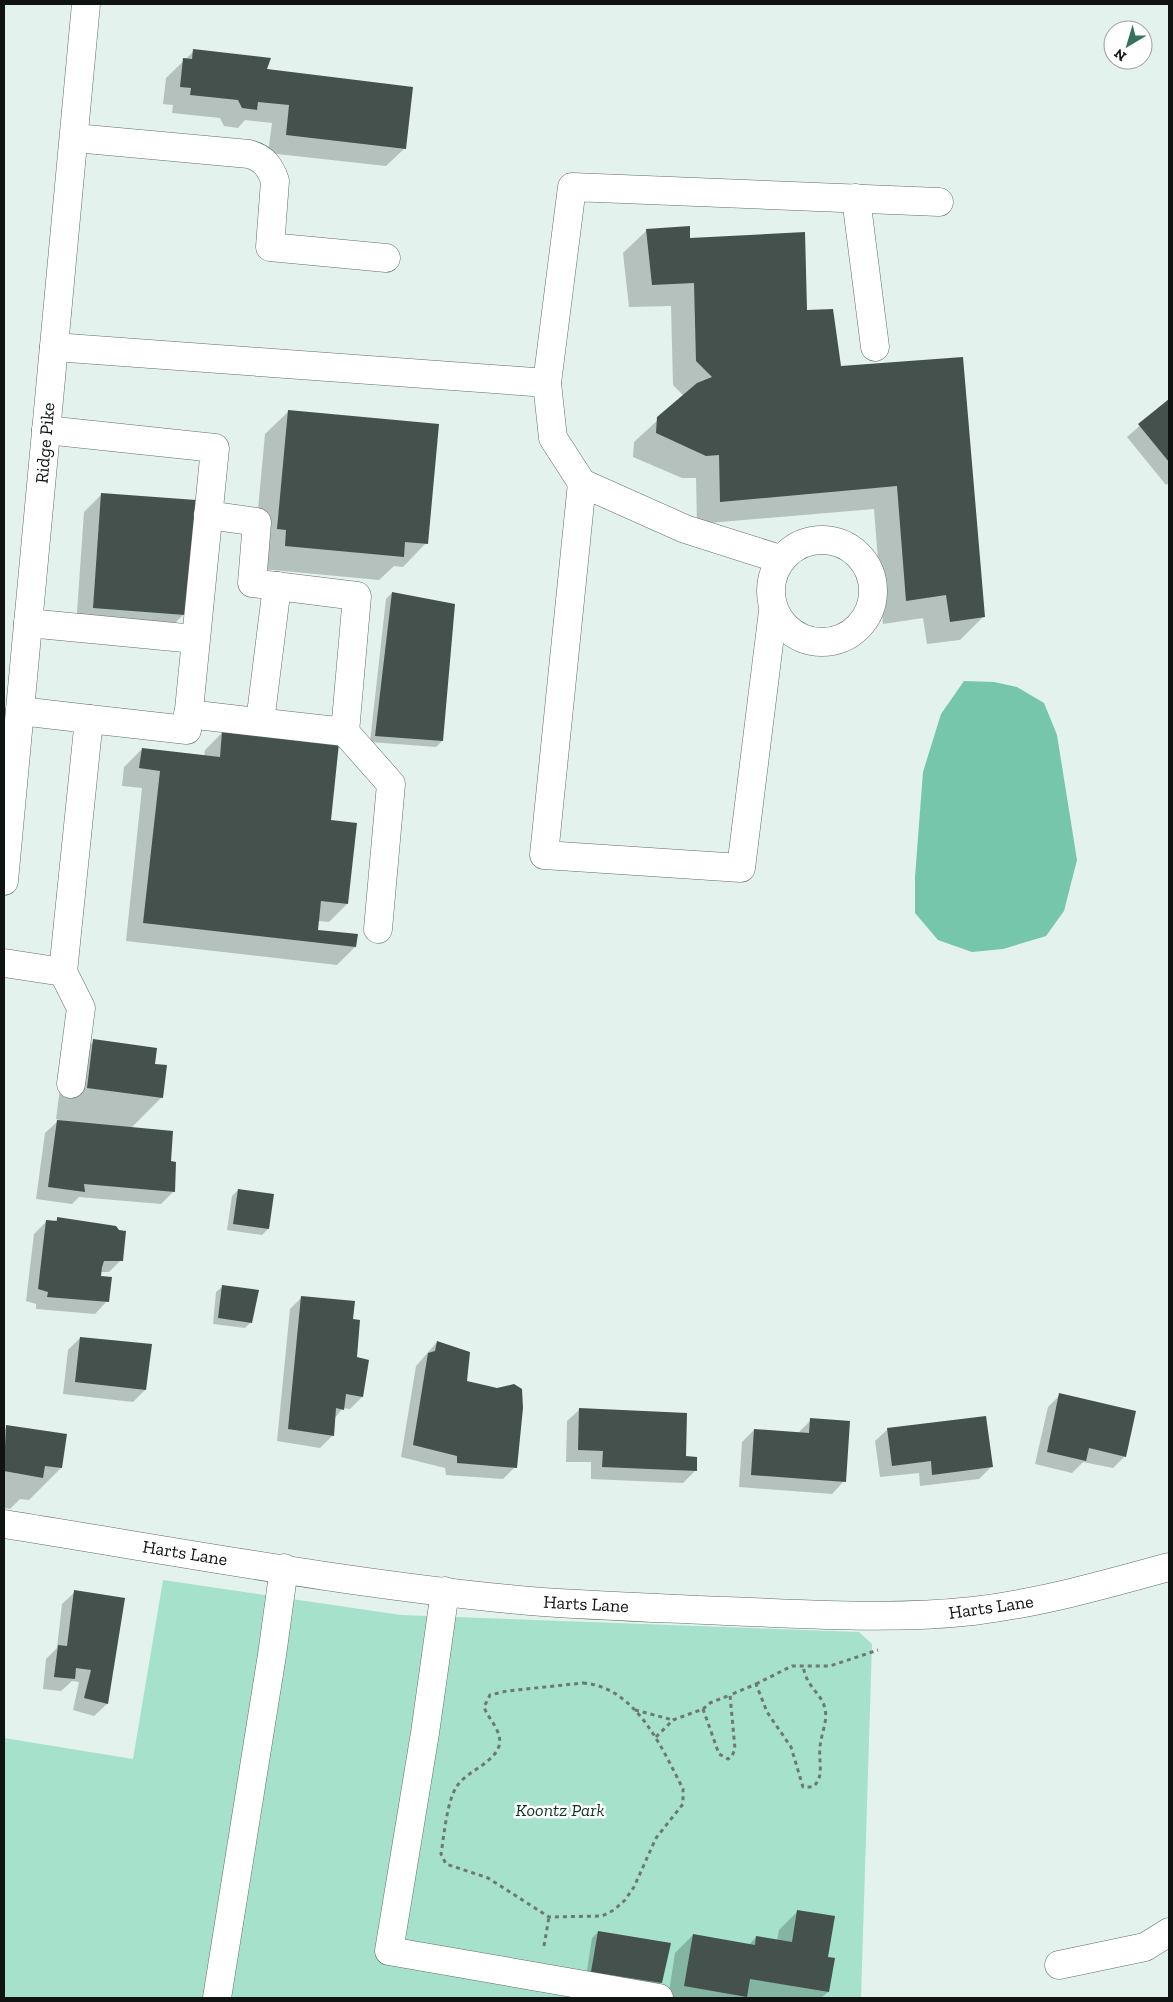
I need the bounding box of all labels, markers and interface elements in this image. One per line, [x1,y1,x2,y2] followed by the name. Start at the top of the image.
[1103,20,1153,70] north arrow
[1111,45,1130,65] text: N
[30,402,60,484] street label: Ridge Pike
[141,1535,229,1571] street label: Harts Lane
[947,1590,1035,1624] street label: Harts Lane
[543,1591,629,1617] street label: Harts Lane
[516,1799,604,1821] park label: Koontz Park

